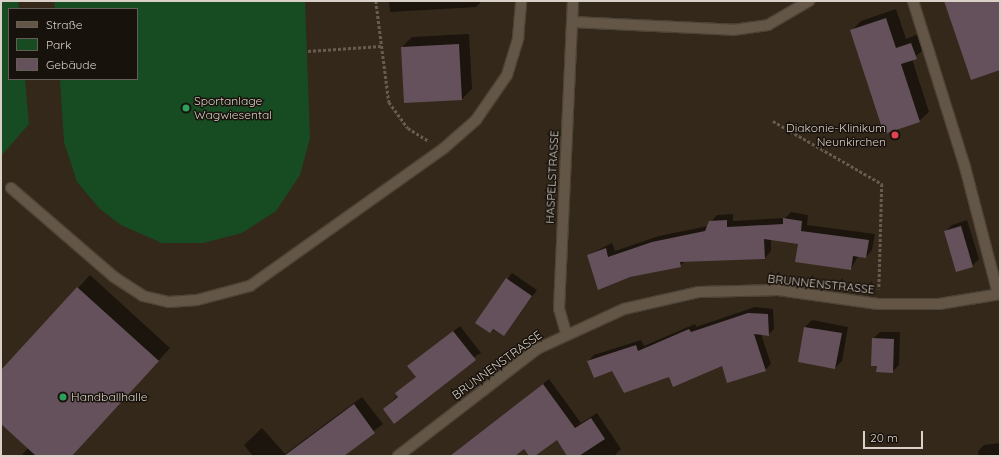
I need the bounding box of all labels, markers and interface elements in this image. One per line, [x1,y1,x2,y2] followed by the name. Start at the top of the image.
[8,8,138,80] legend
[46,17,83,32] text: Straße
[46,37,71,52] text: Park
[46,57,96,72] text: Gebäude
[194,94,272,122] place label: Sportanlage Wagwiesental
[181,103,191,113] marker: Sportanlage Wagwiesental
[786,121,886,149] place label: Diakonie-Klinikum Neunkirchen
[889,129,901,141] marker: Diakonie-Klinikum Neunkirchen
[542,130,562,224] street label: HASPELSTRASSE
[767,271,875,297] street label: BRUNNENSTRASSE
[449,328,545,402] street label: BRUNNENSTRASSE
[71,390,147,404] place label: Handballhalle
[58,392,68,402] marker: Handballhalle
[865,423,925,449] scale bar
[870,430,898,445] text: 20 m

